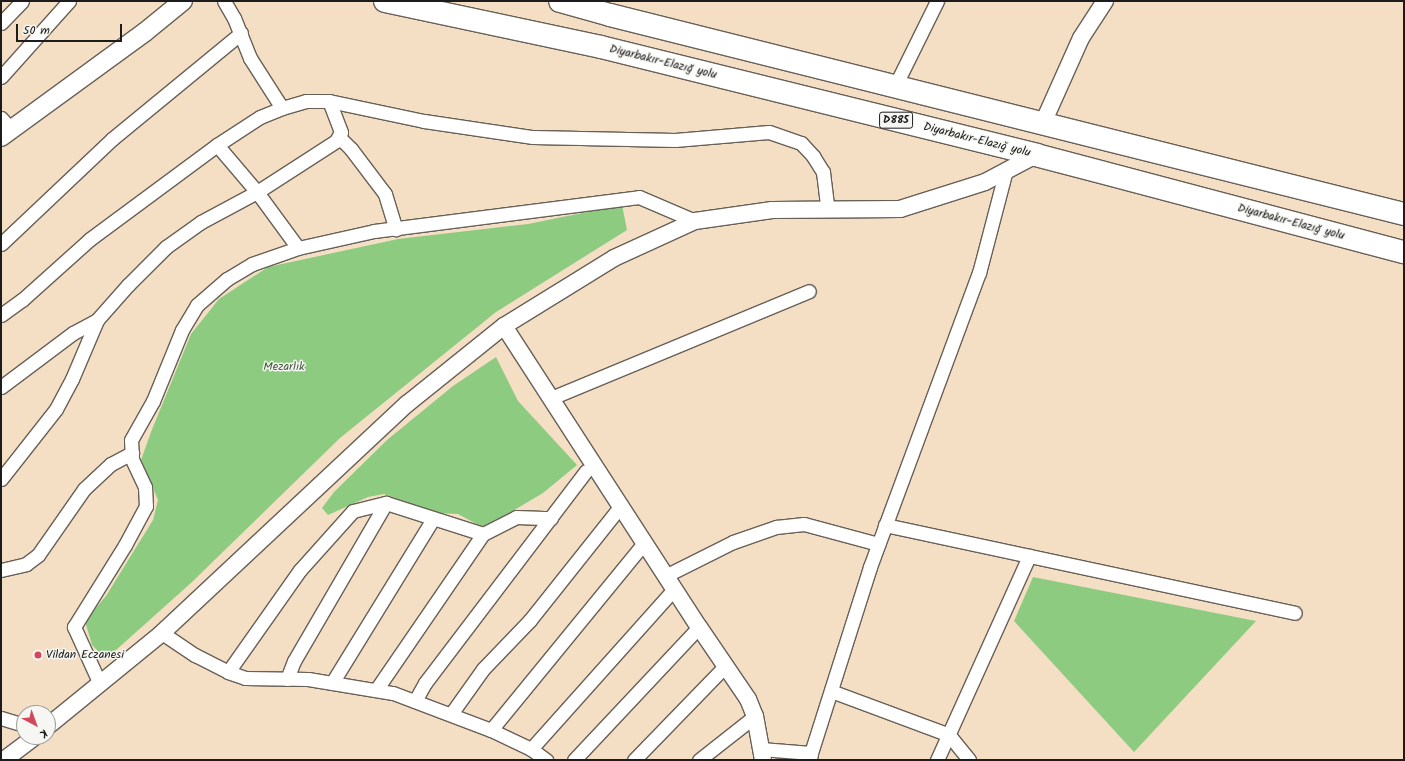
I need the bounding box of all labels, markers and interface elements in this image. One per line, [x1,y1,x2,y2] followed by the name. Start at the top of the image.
[18,16,124,42] scale bar
[23,21,50,40] text: 50 m
[608,42,718,82] street label: Diyarbakır-Elazığ yolu
[879,111,913,129] road number: D885
[922,120,1032,160] street label: Diyarbakır-Elazığ yolu
[1236,201,1346,243] street label: Diyarbakır-Elazığ yolu
[263,360,305,374] park label: Mezarlık
[46,648,124,662] place label: Vildan Eczanesi
[33,650,43,660] marker: Vildan Eczanesi
[16,705,56,745] north arrow
[35,724,52,742] text: K

